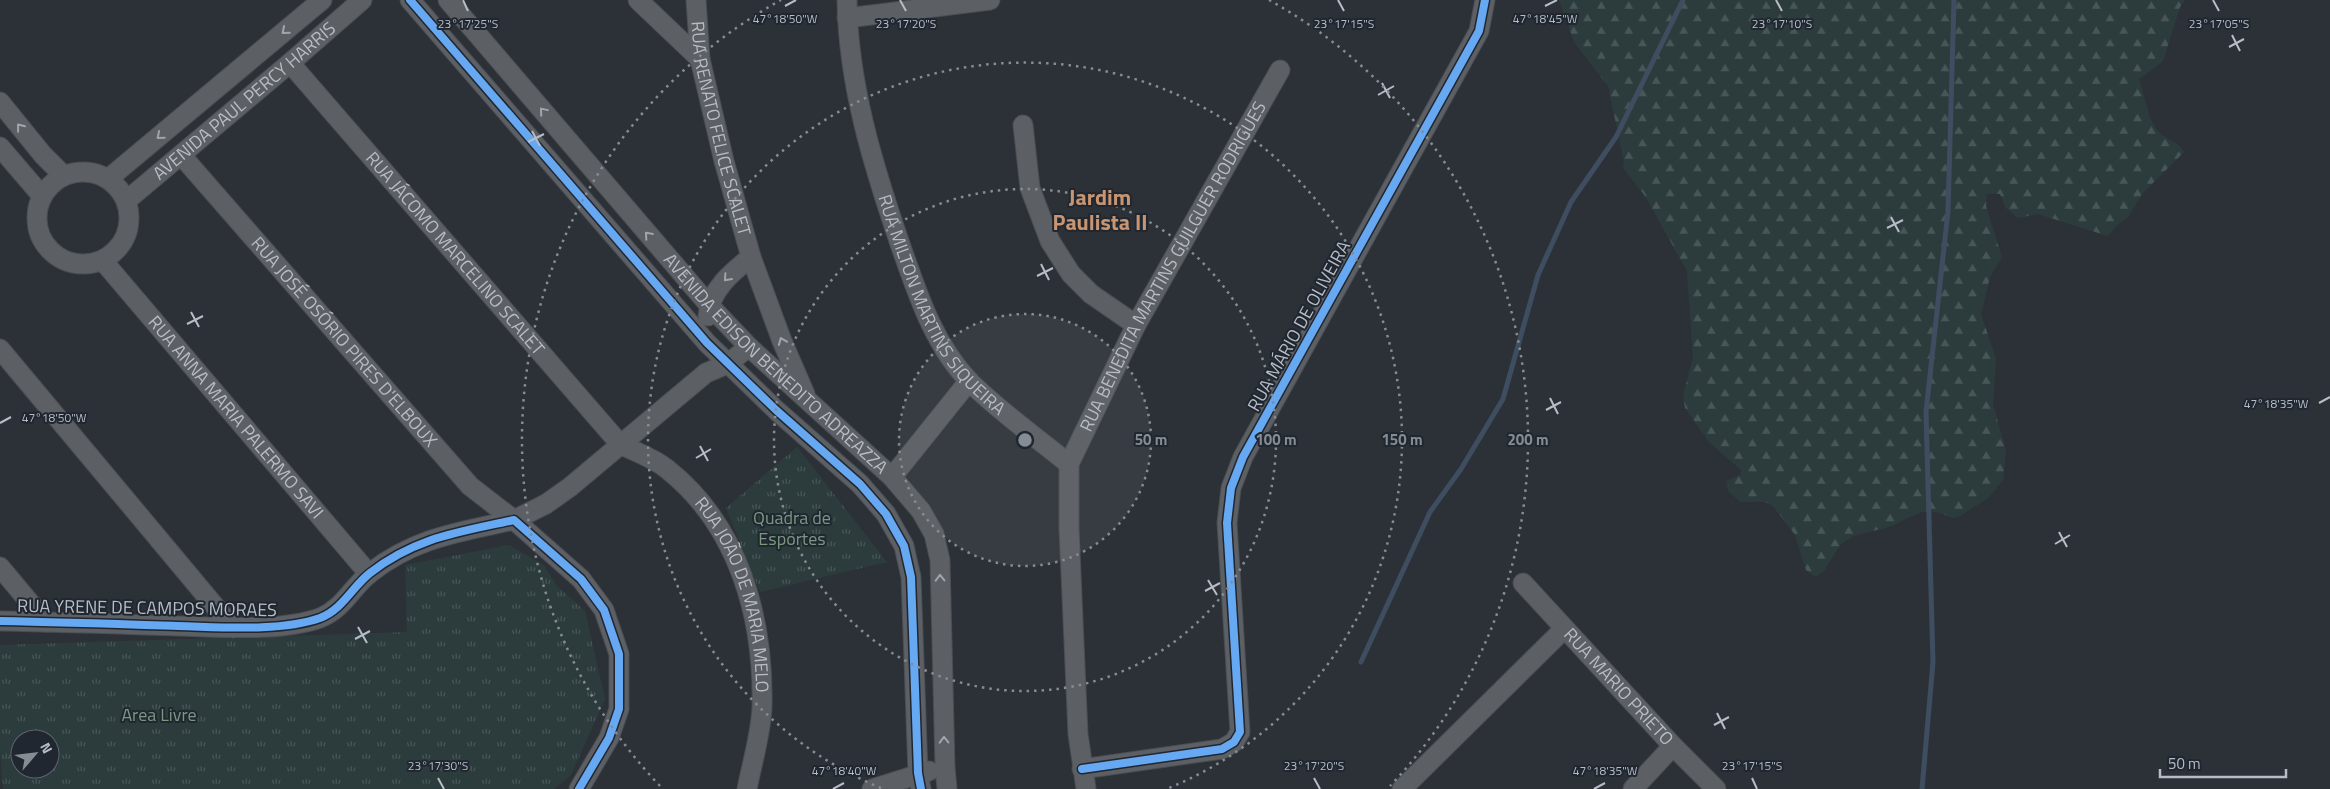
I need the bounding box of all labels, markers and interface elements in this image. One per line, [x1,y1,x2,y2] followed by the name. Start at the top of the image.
[753,9,818,28] text: 47°18'50"W
[1513,9,1578,28] text: 47°18'45"W
[438,14,498,33] text: 23°17'25"S
[876,14,936,33] text: 23°17'20"S
[1314,14,1374,33] text: 23°17'15"S
[1752,14,1812,33] text: 23°17'10"S
[2189,14,2249,33] text: 23°17'05"S
[147,15,341,186] street label: AVENIDA PAUL PERCY HARRIS
[684,20,758,239] street label: RUA RENATO FELICE SCALET
[281,26,290,35] one-way arrow
[1073,96,1273,436] street label: RUA BENEDITA MARTINS GUILGUER RODRIGUES
[539,108,548,117] one-way arrow
[16,123,25,132] one-way arrow
[157,130,166,138] one-way arrow
[360,145,552,361] street label: RUA JÁCOMO MARCELINO SCALET
[1053,180,1147,239] district label: Jardim Paulista II
[871,191,1012,421] street label: RUA MILTON MARTINS SIQUEIRA
[245,230,444,453] street label: RUA JOSÉ OSÓRIO PIRES D'ELBOUX
[645,231,654,240] one-way arrow
[1240,235,1357,416] street label: RUA MÁRIO DE OLIVEIRA
[657,247,894,480] street label: AVENIDA EDISON BENEDITO ADREAZZA
[724,272,733,281] one-way arrow
[142,309,330,524] street label: RUA ANNA MARIA PALERMO SAVI
[778,338,788,346] one-way arrow
[2244,394,2309,413] text: 47°18'35"W
[22,408,87,427] text: 47°18'50"W
[1135,428,1167,451] text: 50 m
[1255,428,1297,451] text: 100 m
[1381,428,1423,451] text: 150 m
[1507,428,1549,451] text: 200 m
[1016,431,1034,449] centre of rings
[688,491,776,693] street label: RUA JOÃO DE MARIA MELO
[753,504,831,552] park label: Quadra de Esportes
[935,574,946,582] one-way arrow
[17,592,277,623] street label: RUA YRENE DE CAMPOS MORAES
[1558,621,1680,751] street label: RUA MARIO PRIETO
[121,701,197,728] park label: Area Livre
[10,729,60,779] north arrow
[939,736,949,744] one-way arrow
[35,738,58,757] text: N
[2160,746,2286,778] scale bar
[2168,752,2201,775] text: 50 m
[408,756,468,775] text: 23°17'30"S
[1284,756,1344,775] text: 23°17'20"S
[1722,756,1782,775] text: 23°17'15"S
[812,761,877,780] text: 47°18'40"W
[1573,761,1638,780] text: 47°18'35"W

